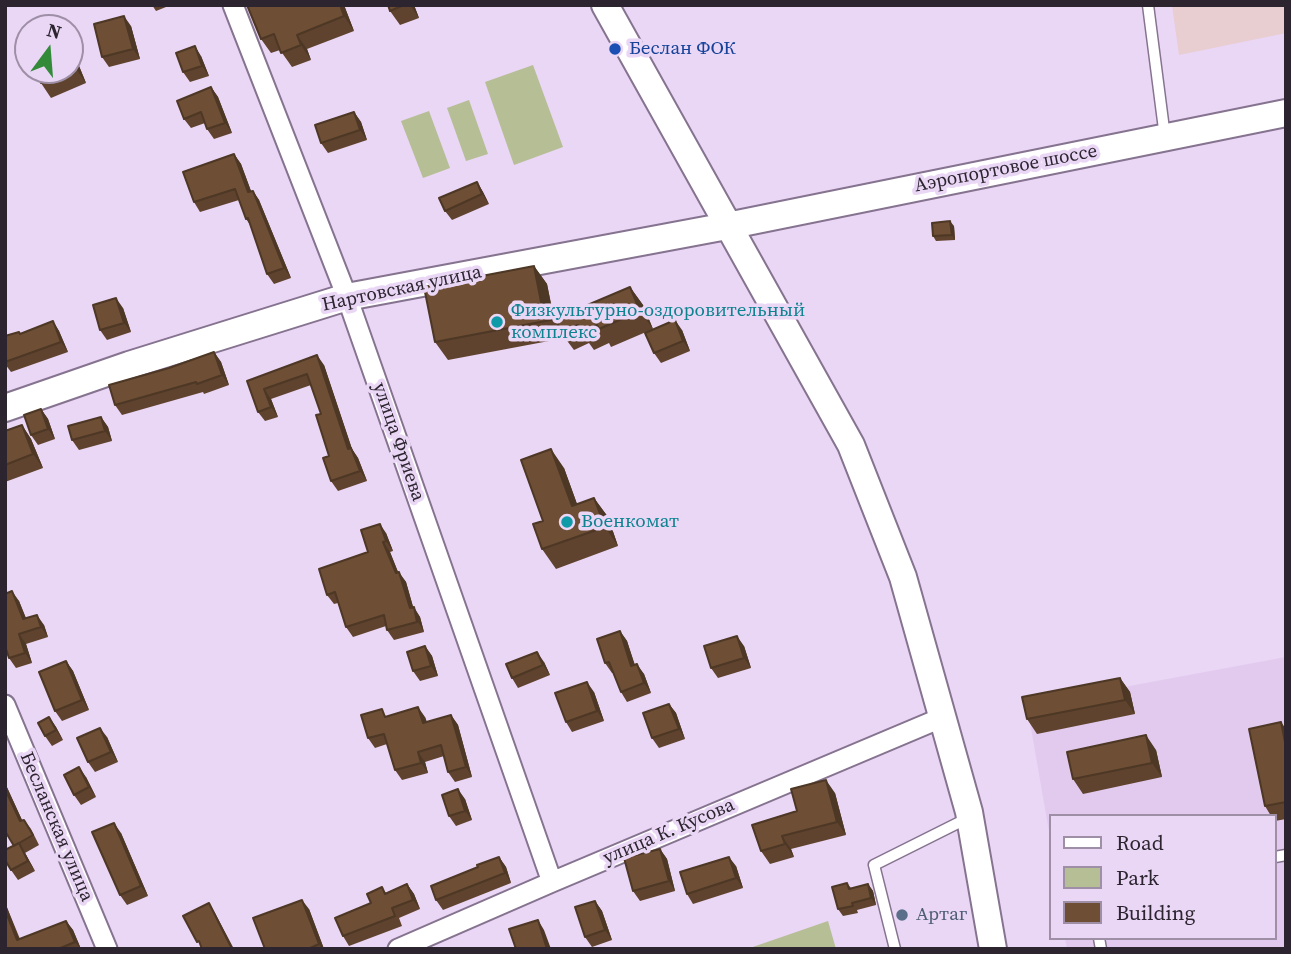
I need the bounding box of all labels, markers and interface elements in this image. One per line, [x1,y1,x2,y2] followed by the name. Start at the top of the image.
[14,14,84,84] north arrow
[44,16,64,45] text: N
[629,38,736,60] place label: Беслан ФОК
[607,41,623,57] marker: Беслан ФОК
[913,140,1099,198] street label: Аэропортовое шоссе
[320,261,484,317] street label: Нартовская улица
[511,300,805,344] place label: Физкультурно-оздоровительный комплекс
[489,314,505,330] marker: Физкультурно-оздоровительный комплекс
[367,380,429,504] street label: улица Фриева
[581,511,679,533] place label: Военкомат
[559,514,575,530] marker: Военкомат
[14,749,98,905] street label: Бесланская улица
[600,794,738,870] street label: улица К. Кусова
[1050,814,1277,940] legend
[1116,828,1164,857] text: Road
[1116,863,1159,892] text: Park
[1116,898,1195,927] text: Building
[916,904,967,926] place label: Артаг
[894,907,910,923] marker: Артаг

